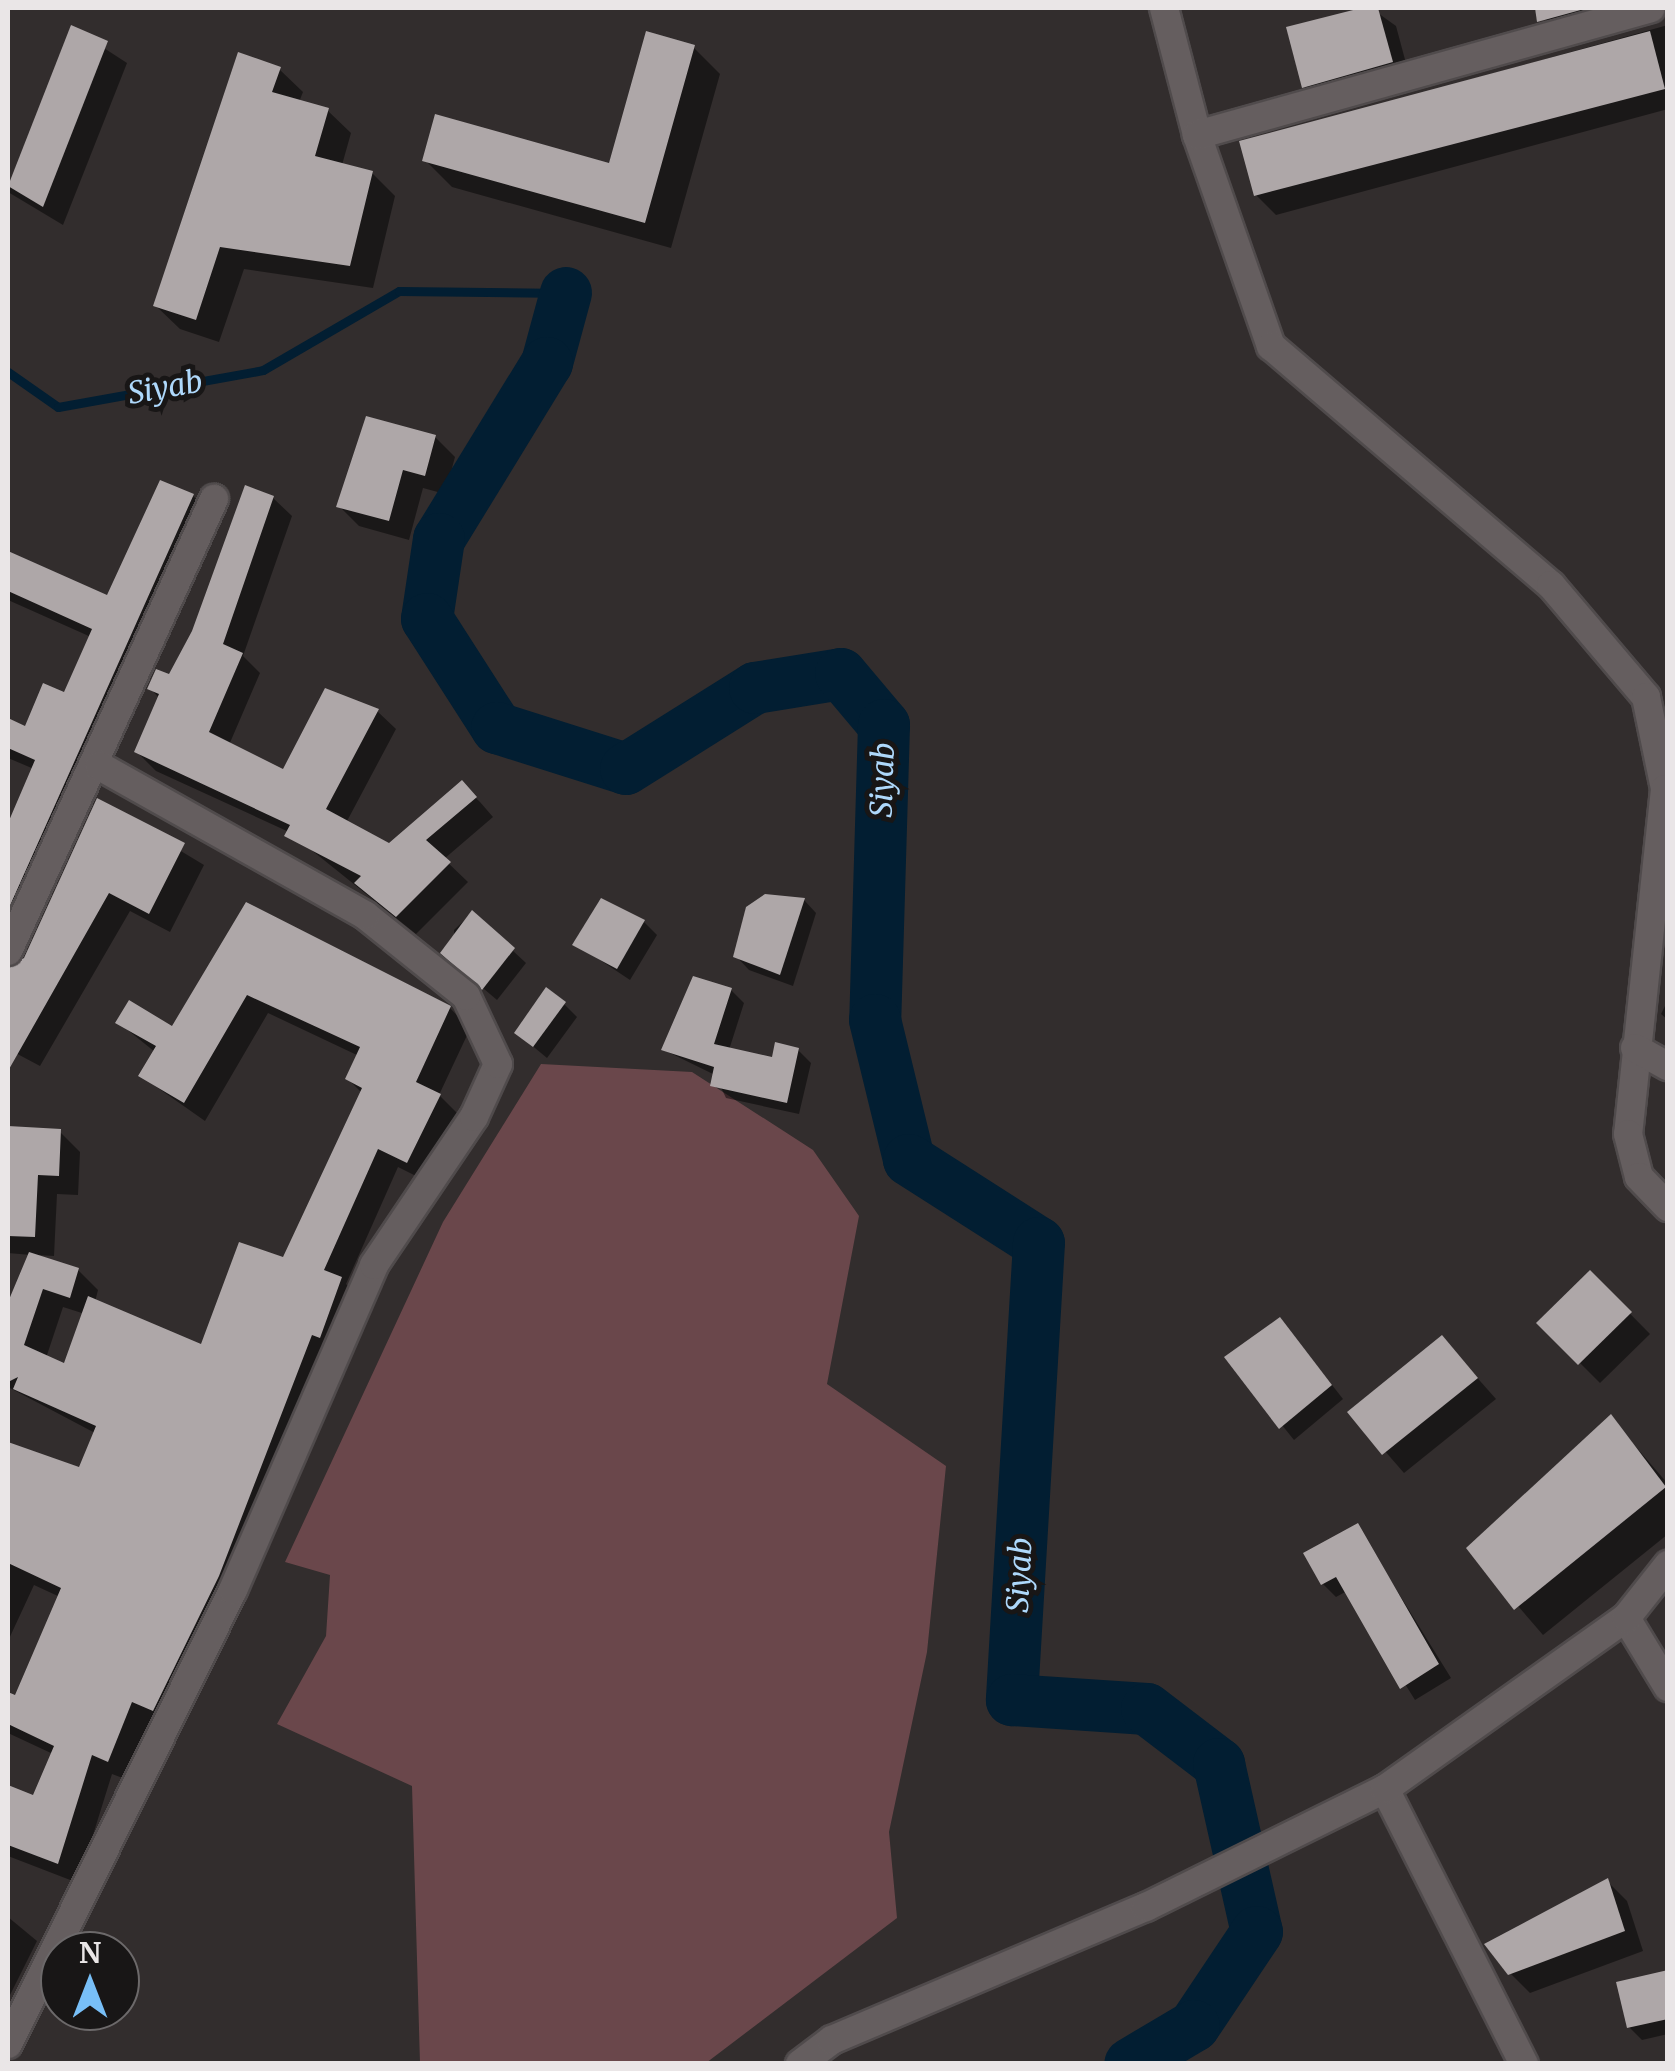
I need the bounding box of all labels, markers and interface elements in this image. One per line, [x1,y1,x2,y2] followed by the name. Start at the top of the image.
[125,363,205,411] water label: Siyab
[863,742,901,818] water label: Siyab
[999,1537,1039,1613] water label: Siyab
[40,1931,140,2031] north arrow
[79,1935,101,1971] text: N

